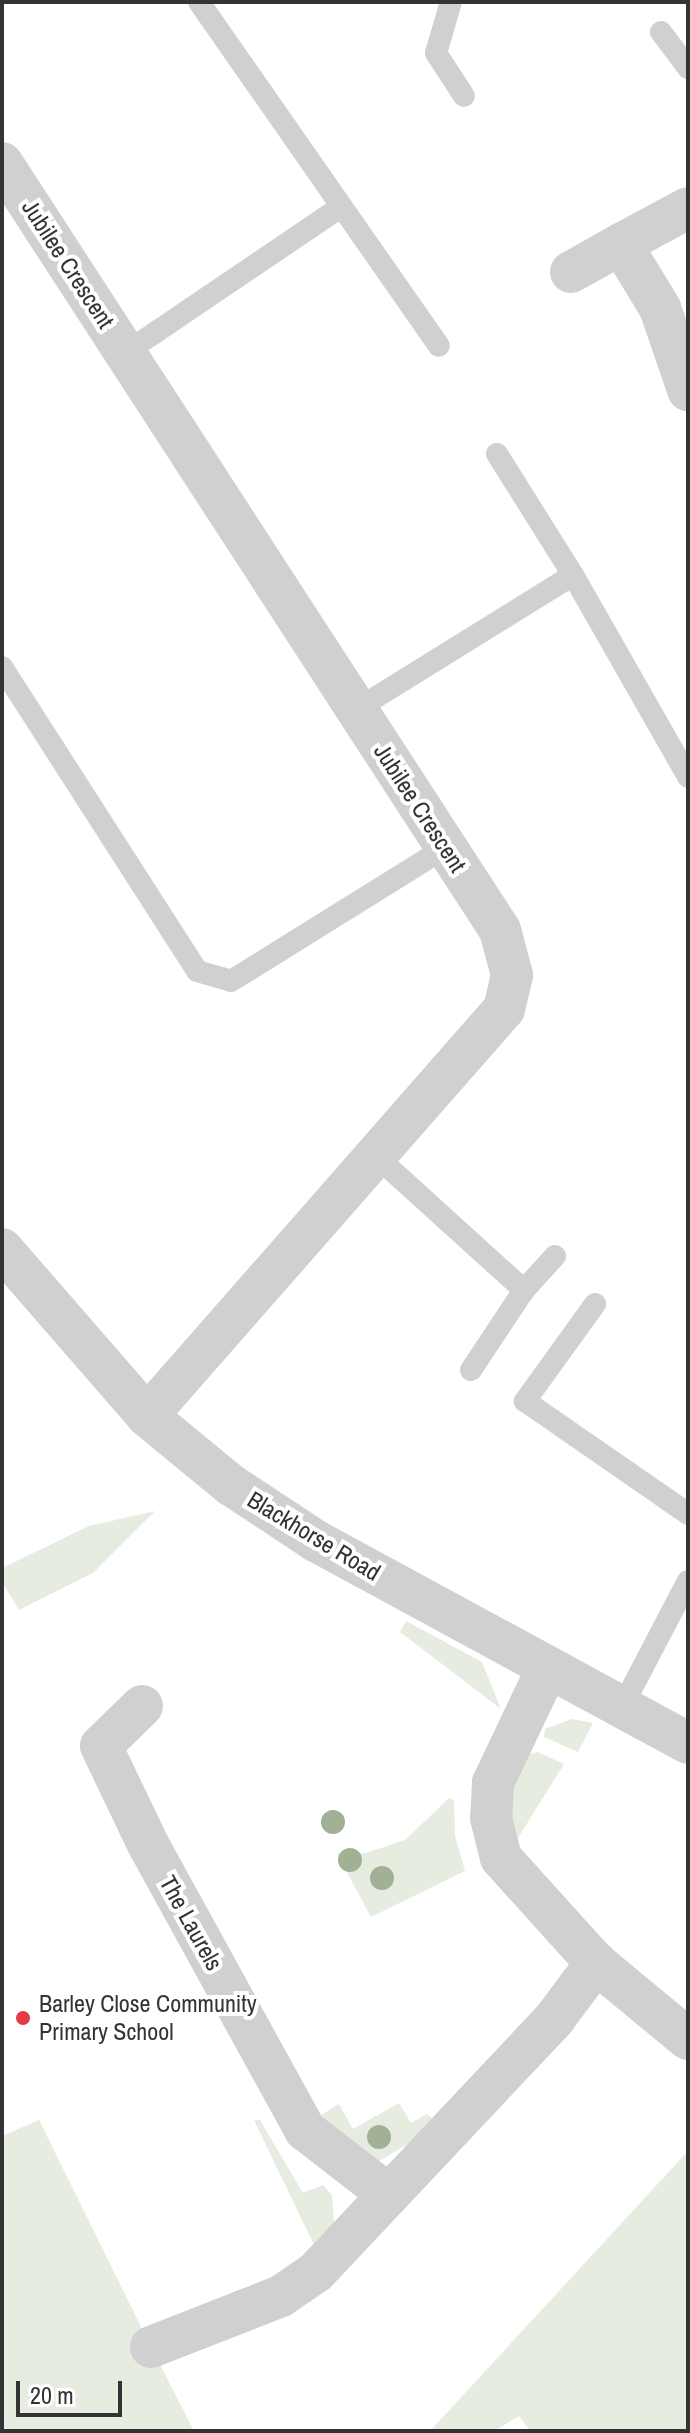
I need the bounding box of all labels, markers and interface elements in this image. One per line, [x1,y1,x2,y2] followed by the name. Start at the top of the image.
[16,194,120,334] street label: Jubilee Crescent
[368,738,472,878] street label: Jubilee Crescent
[242,1485,386,1587] street label: Blackhorse Road
[153,1871,229,1975] street label: The Laurels
[39,1990,257,2046] place label: Barley Close Community Primary School
[14,2009,32,2027] marker: Barley Close Community Primary School
[20,2365,126,2415] scale bar
[30,2379,74,2411] text: 20 m

